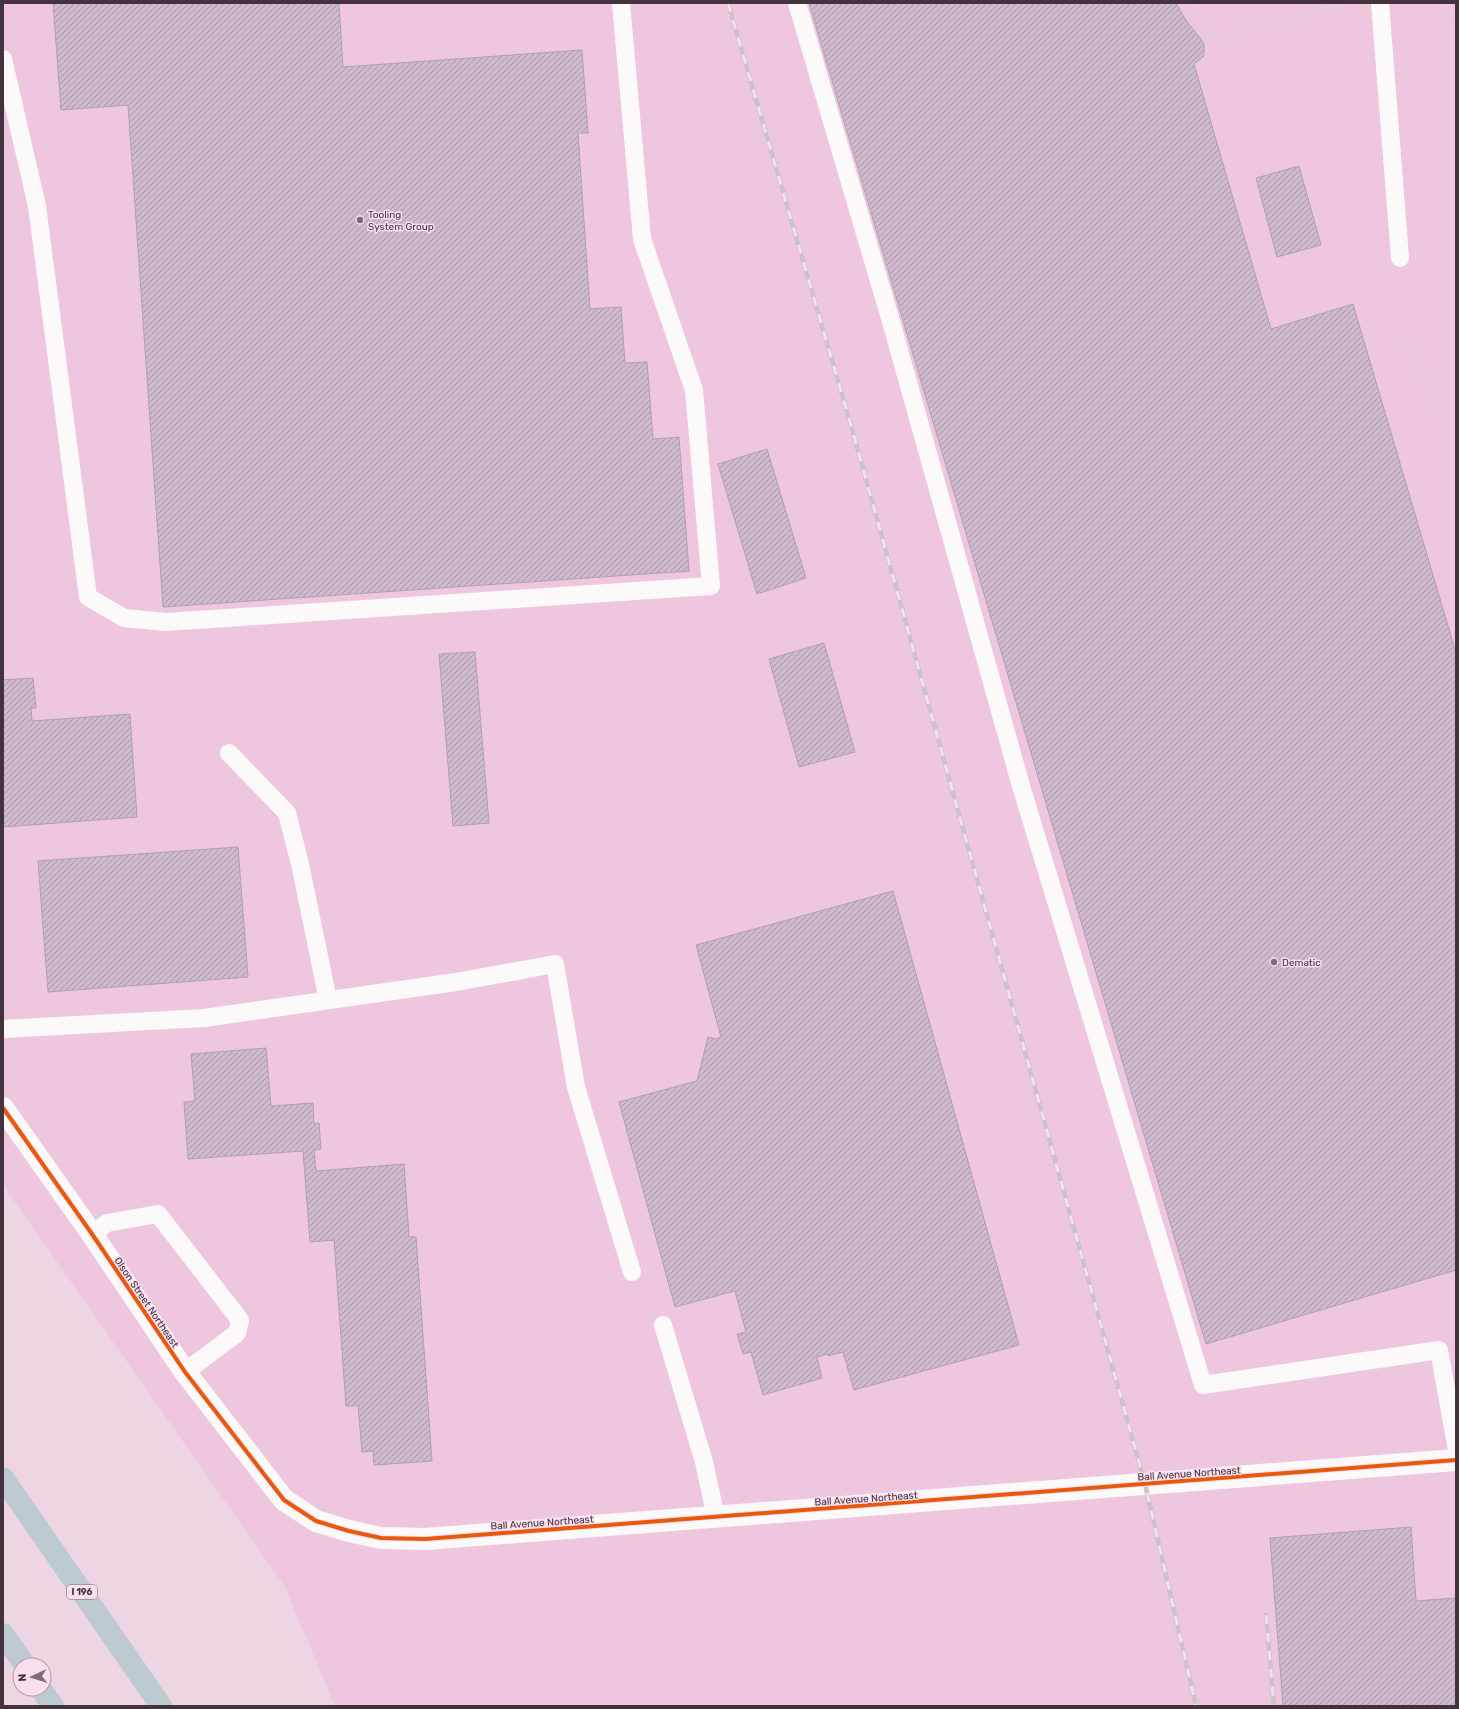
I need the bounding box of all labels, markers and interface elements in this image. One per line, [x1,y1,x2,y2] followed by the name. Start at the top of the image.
[368,209,434,233] place label: Tooling System Group
[355,215,365,225] marker: Tooling System Group
[1269,957,1279,967] marker: Dematic
[1282,957,1321,969] place label: Dematic
[111,1255,181,1350] street label: Olson Street Northeast
[1137,1464,1241,1484] street label: Ball Avenue Northeast
[814,1489,918,1509] street label: Ball Avenue Northeast
[490,1513,594,1533] street label: Ball Avenue Northeast
[67,1585,97,1599] road number: I 196
[12,1657,52,1697] north arrow
[16,1673,29,1682] text: N

